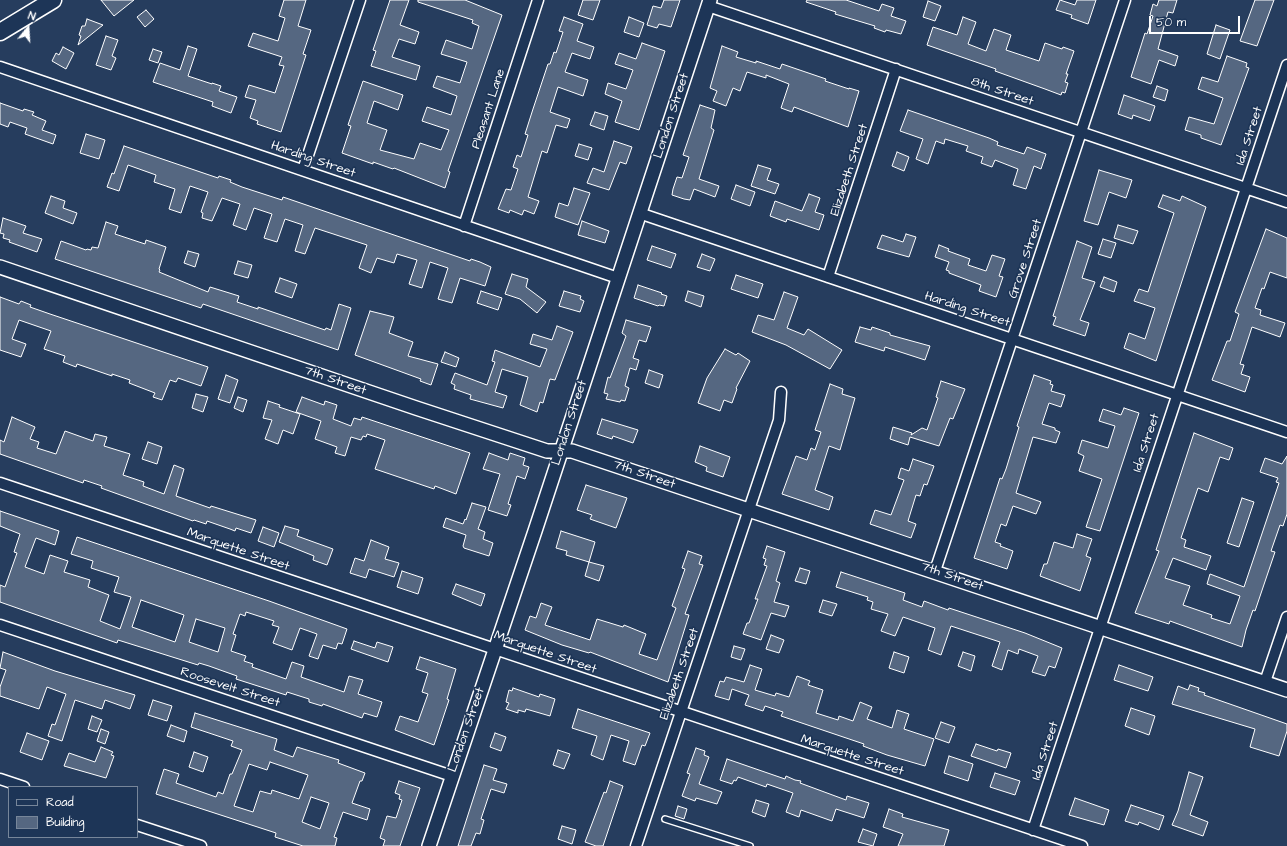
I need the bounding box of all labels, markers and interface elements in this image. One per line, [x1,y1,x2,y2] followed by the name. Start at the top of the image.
[8,8,48,48] north arrow
[26,8,37,24] text: N
[1151,8,1242,34] scale bar
[1156,14,1186,31] text: 50 m
[469,67,509,151] street label: Pleasant Lane
[651,71,693,161] street label: London Street
[969,74,1035,110] street label: 8th Street
[1233,105,1267,167] street label: Ida Street
[828,122,872,218] street label: Elizabeth Street
[268,138,358,182] street label: Harding Street
[1006,217,1046,301] street label: Grove Street
[922,289,1012,331] street label: Harding Street
[302,363,368,399] street label: 7th Street
[549,378,591,468] street label: London Street
[1130,412,1164,474] street label: Ida Street
[611,457,677,493] street label: 7th Street
[185,525,291,575] street label: Marquette Street
[919,559,985,595] street label: 7th Street
[657,626,703,722] street label: Elizabeth Street
[492,628,598,678] street label: Marquette Street
[178,665,282,711] street label: Roosevelt Street
[445,686,489,774] street label: London Street
[1029,720,1063,782] street label: Ida Street
[798,732,906,780] street label: Marquette Street
[8,786,138,838] legend
[46,794,74,811] text: Road
[46,814,84,831] text: Building

